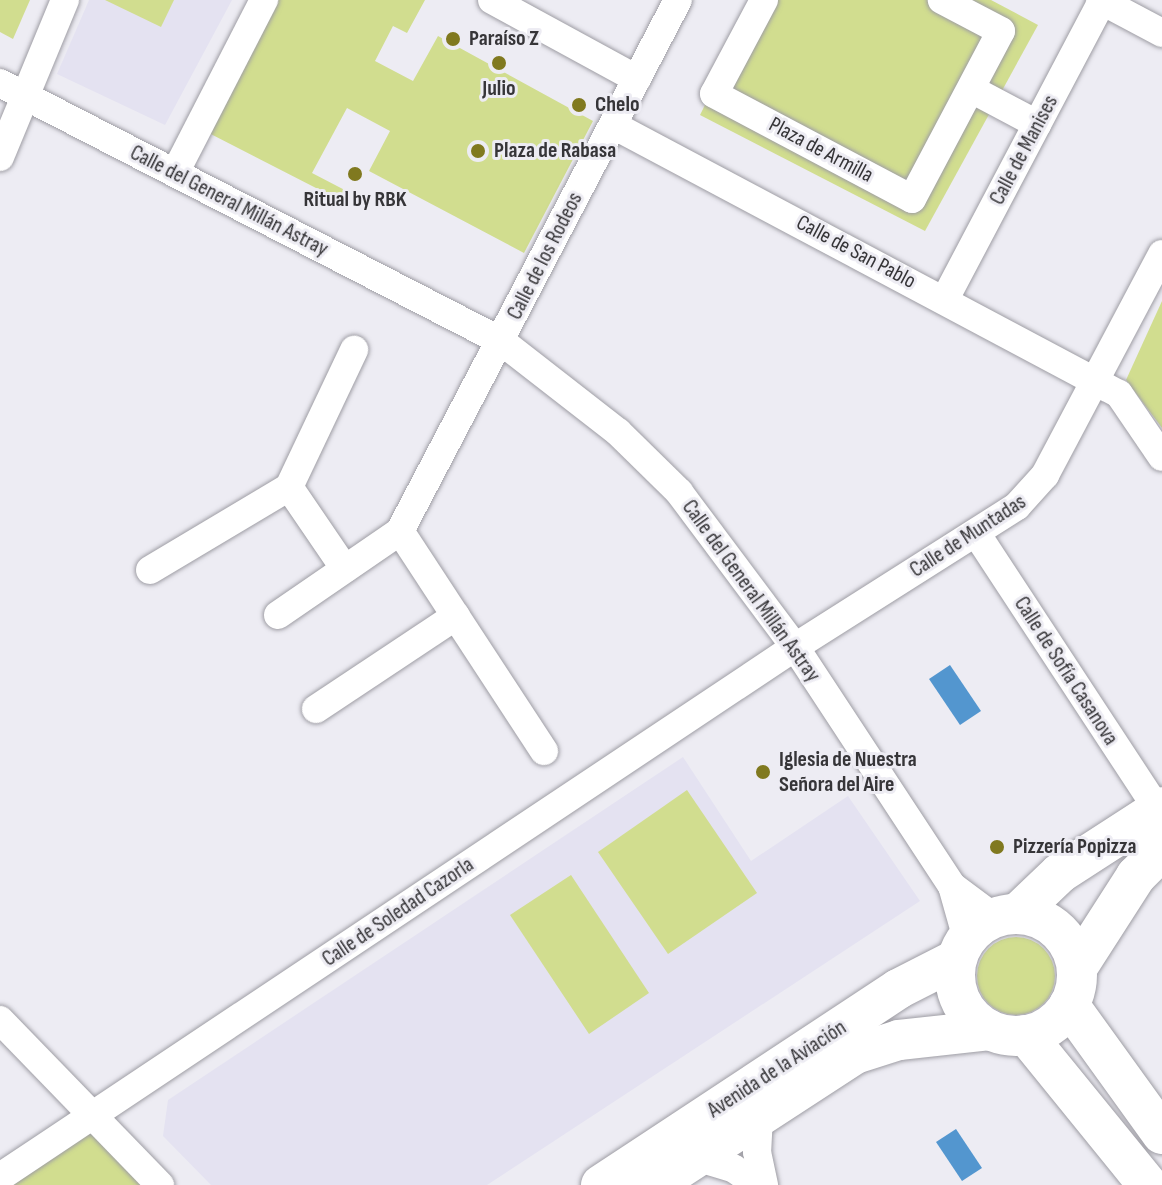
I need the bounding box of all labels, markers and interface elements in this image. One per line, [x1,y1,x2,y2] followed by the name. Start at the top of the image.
[469,26,539,52] place label: Paraíso Z
[444,30,462,48] marker: Paraíso Z
[490,54,508,72] marker: Julio
[482,76,516,102] place label: Julio
[984,91,1064,209] street label: Calle de Manises
[595,92,640,118] place label: Chelo
[570,96,588,114] marker: Chelo
[764,112,878,188] street label: Plaza de Armilla
[494,138,616,164] place label: Plaza de Rabasa
[126,140,332,262] street label: Calle del General Millán Astray
[469,142,487,160] marker: Plaza de Rabasa
[346,165,364,183] marker: Ritual by RBK
[303,187,407,213] place label: Ritual by RBK
[502,188,588,324] street label: Calle de los Rodeos
[792,209,920,295] street label: Calle de San Pablo
[905,489,1031,583] street label: Calle de Muntadas
[676,495,826,687] street label: Calle del General Millán Astray
[1008,592,1124,750] street label: Calle de Sofía Casanova
[779,746,917,798] place label: Iglesia de Nuestra Señora del Aire
[754,763,772,781] marker: Iglesia de Nuestra Señora del Aire
[1013,834,1137,860] place label: Pizzería Popizza
[988,838,1006,856] marker: Pizzería Popizza
[317,852,479,972] street label: Calle de Soledad Cazorla
[703,1014,851,1124] street label: Avenida de la Aviación

